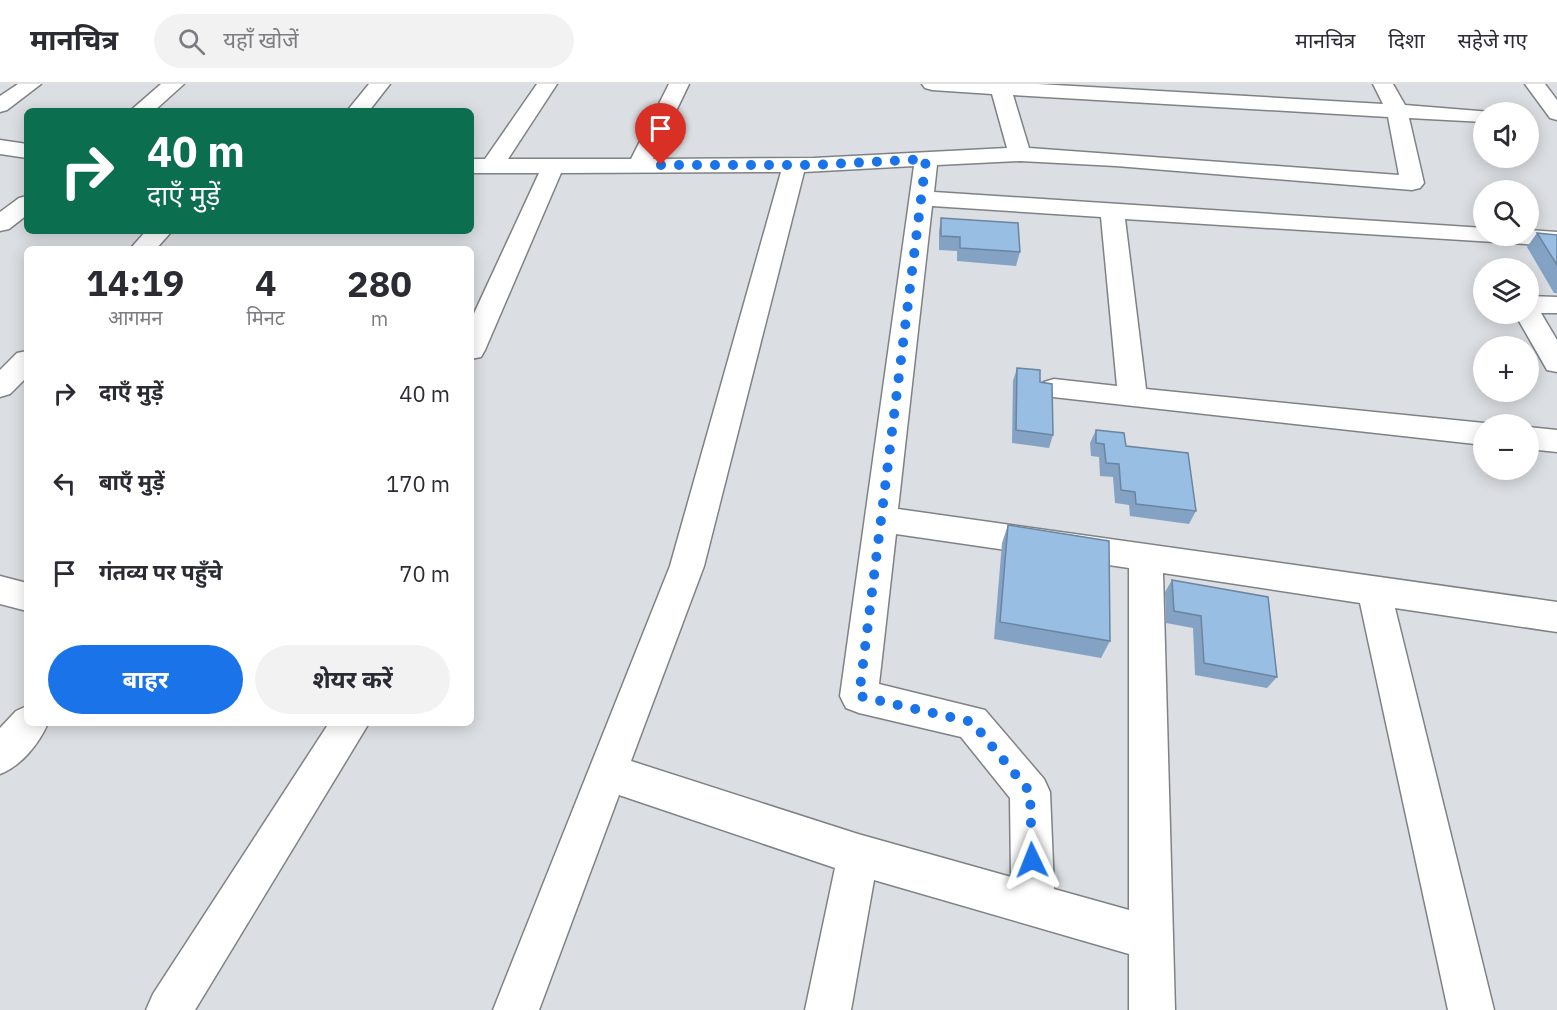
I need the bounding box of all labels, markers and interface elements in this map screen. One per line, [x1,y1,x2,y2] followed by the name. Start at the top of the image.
[154,14,574,68] search box
[30,21,118,58] text: मानचित्र
[175,25,208,58] icon: search
[223,25,299,54] text: यहाँ खोजें
[1295,26,1355,54] text: मानचित्र
[1388,26,1425,54] text: दिशा
[1458,26,1527,54] text: सहेजे गए
[1473,102,1539,480] map controls
[1473,102,1539,168] button: sound
[635,103,686,165] pin
[644,112,677,145] icon: arrive
[147,124,245,179] text: 40 m
[48,132,126,210] icon: right
[147,177,220,212] text: दाएँ मुड़ें
[1473,180,1539,246] button: search
[1473,258,1539,324] button: layers
[86,259,184,306] text: 14:19
[255,259,277,306] text: 4
[347,260,412,307] text: 280
[108,304,163,331] text: आगमन
[247,304,285,331] text: मिनट
[371,305,388,332] text: m
[1473,336,1539,402] button: +
[48,377,81,410] icon: right
[99,377,163,406] text: दाएँ मुड़ें
[399,379,450,408] text: 40 m
[1473,414,1539,480] button: −
[48,467,81,500] icon: left
[99,467,165,496] text: बाएँ मुड़ें
[386,469,450,498] text: 170 m
[48,557,81,590] icon: arrive
[99,557,223,586] text: गंतव्य पर पहुँचे
[399,559,450,588] text: 70 m
[48,645,243,714] button: बाहर
[255,645,450,714] button: शेयर करें
[1000,828,1064,892] position arrow

